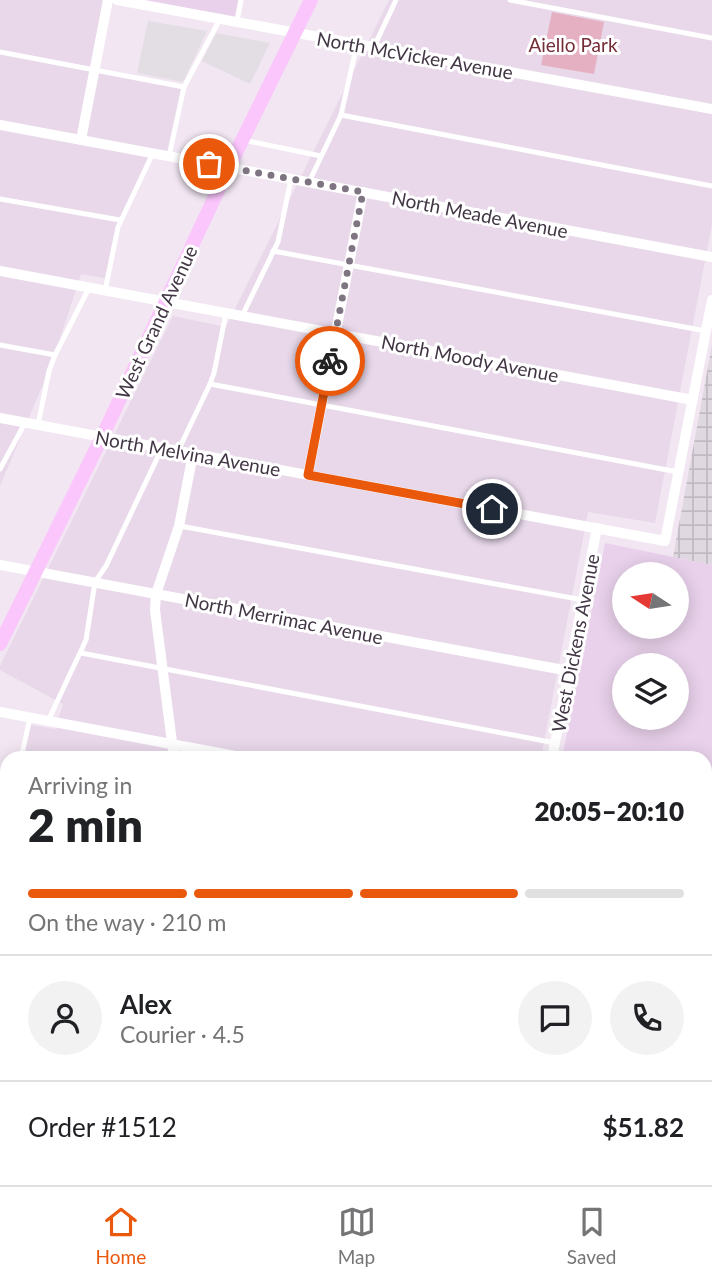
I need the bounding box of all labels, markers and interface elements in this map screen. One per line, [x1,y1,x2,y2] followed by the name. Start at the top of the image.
[315,26,515,84] street label: North McVicker Avenue
[528,33,618,56] park label: Aiello Park
[179,134,239,194] pin
[190,145,228,183] icon: bag
[390,186,570,242] street label: North Meade Avenue
[110,242,202,402] street label: West Grand Avenue
[295,326,365,396] courier
[379,330,561,386] street label: North Moody Avenue
[311,342,349,380] icon: bike
[94,425,282,481] street label: North Melvina Avenue
[462,479,522,539] pin
[473,490,511,528] icon: home
[546,552,604,734] street label: West Dickens Avenue
[612,562,690,639] north arrow
[612,562,689,730] map controls
[183,588,385,648] street label: North Merrimac Avenue
[612,653,689,730] button: layers
[28,771,132,799] text: Arriving in
[534,795,684,827] text: 20:05–20:10
[28,797,143,852] text: 2 min
[28,908,227,936] text: On the way · 210 m
[28,981,102,1055] button: person
[518,981,592,1055] button: chat
[610,981,684,1055] button: phone
[120,988,172,1020] text: Alex
[120,1020,245,1048] text: Courier · 4.5
[28,1111,177,1143] text: Order #1512
[602,1111,684,1143] text: $51.82
[96,1203,146,1268] tab: Home
[338,1203,376,1268] tab: Map
[567,1203,616,1268] tab: Saved

